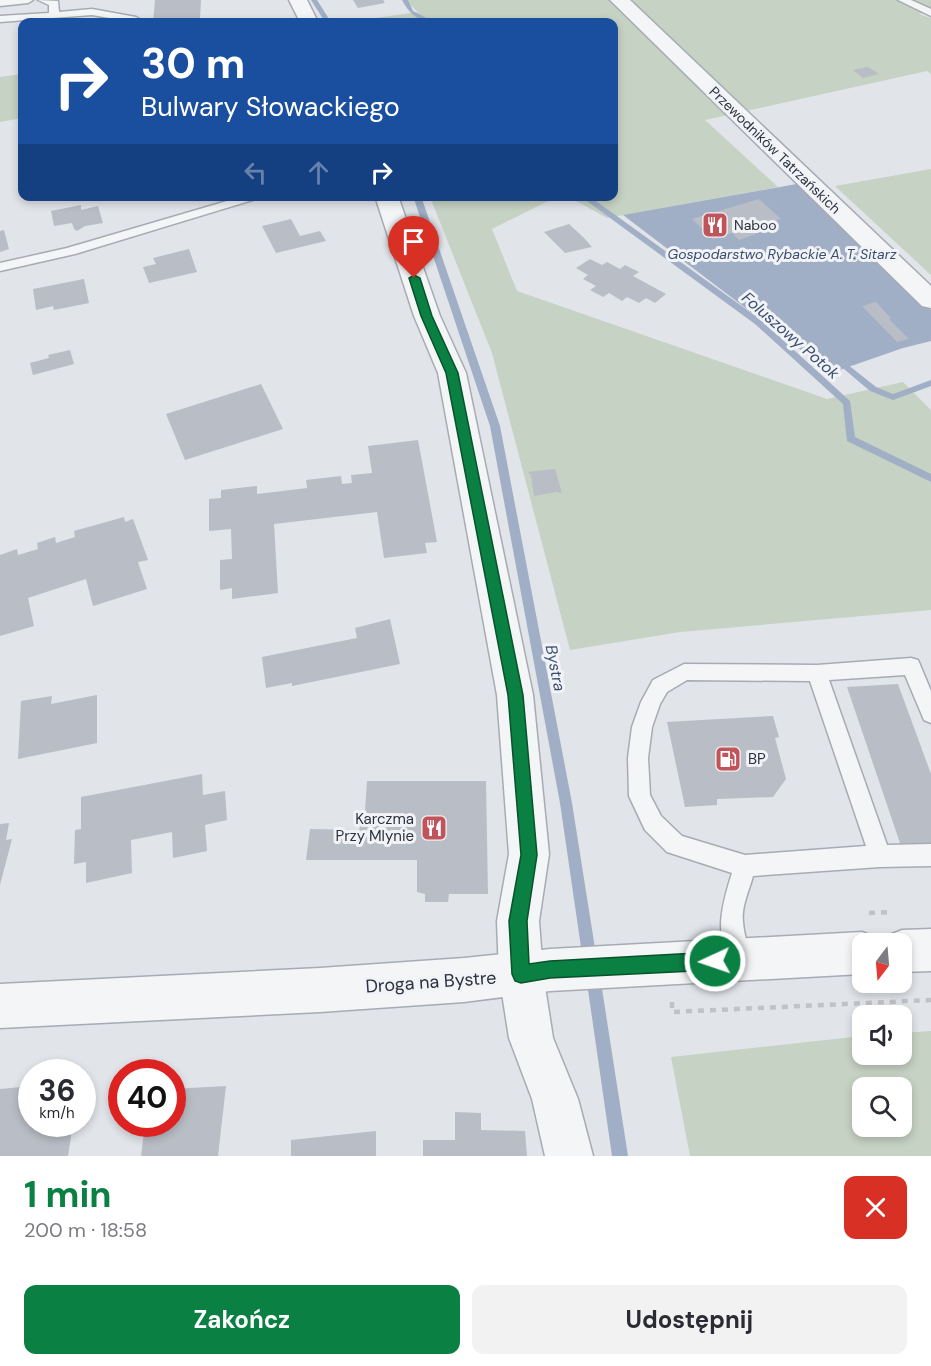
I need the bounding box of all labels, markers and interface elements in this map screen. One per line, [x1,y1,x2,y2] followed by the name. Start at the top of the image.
[141,36,245,91] text: 30 m
[42,42,120,120] icon: right
[706,82,844,218] street label: Przewodników Tatrzańskich
[141,89,400,124] text: Bulwary Słowackiego
[239,156,272,189] icon: left
[302,156,335,189] icon: ahead
[365,156,398,189] icon: right
[700,210,730,240] restaurant icon: Naboo
[388,216,439,278] pin
[734,216,777,234] place label: Naboo
[397,225,430,258] icon: arrive
[668,245,897,263] water label: Gospodarstwo Rybackie A. T. Sitarz
[737,287,844,384] water label: Foluszowy Potok
[541,643,570,693] water label: Bystra
[713,744,743,774] fuel station icon: BP
[748,749,766,769] place label: BP
[336,809,414,846] place label: Karczma Przy Mlynie
[419,813,449,843] restaurant icon: Karczma Przy Mlynie
[683,929,747,993] position arrow
[852,933,912,993] north arrow
[852,933,912,1137] map controls
[365,965,497,999] street label: Droga na Bystre
[852,1005,912,1065] button: sound
[108,1059,186,1137] speed limit sign: 40
[38,1071,76,1110] text: 36
[852,1077,912,1137] button: search
[39,1103,75,1123] text: km/h
[24,1171,112,1218] text: 1 min
[844,1176,907,1239] button: close
[24,1217,147,1243] text: 200 m · 18:58
[24,1285,460,1354] button: Zakończ
[472,1285,907,1354] button: Udostępnij

